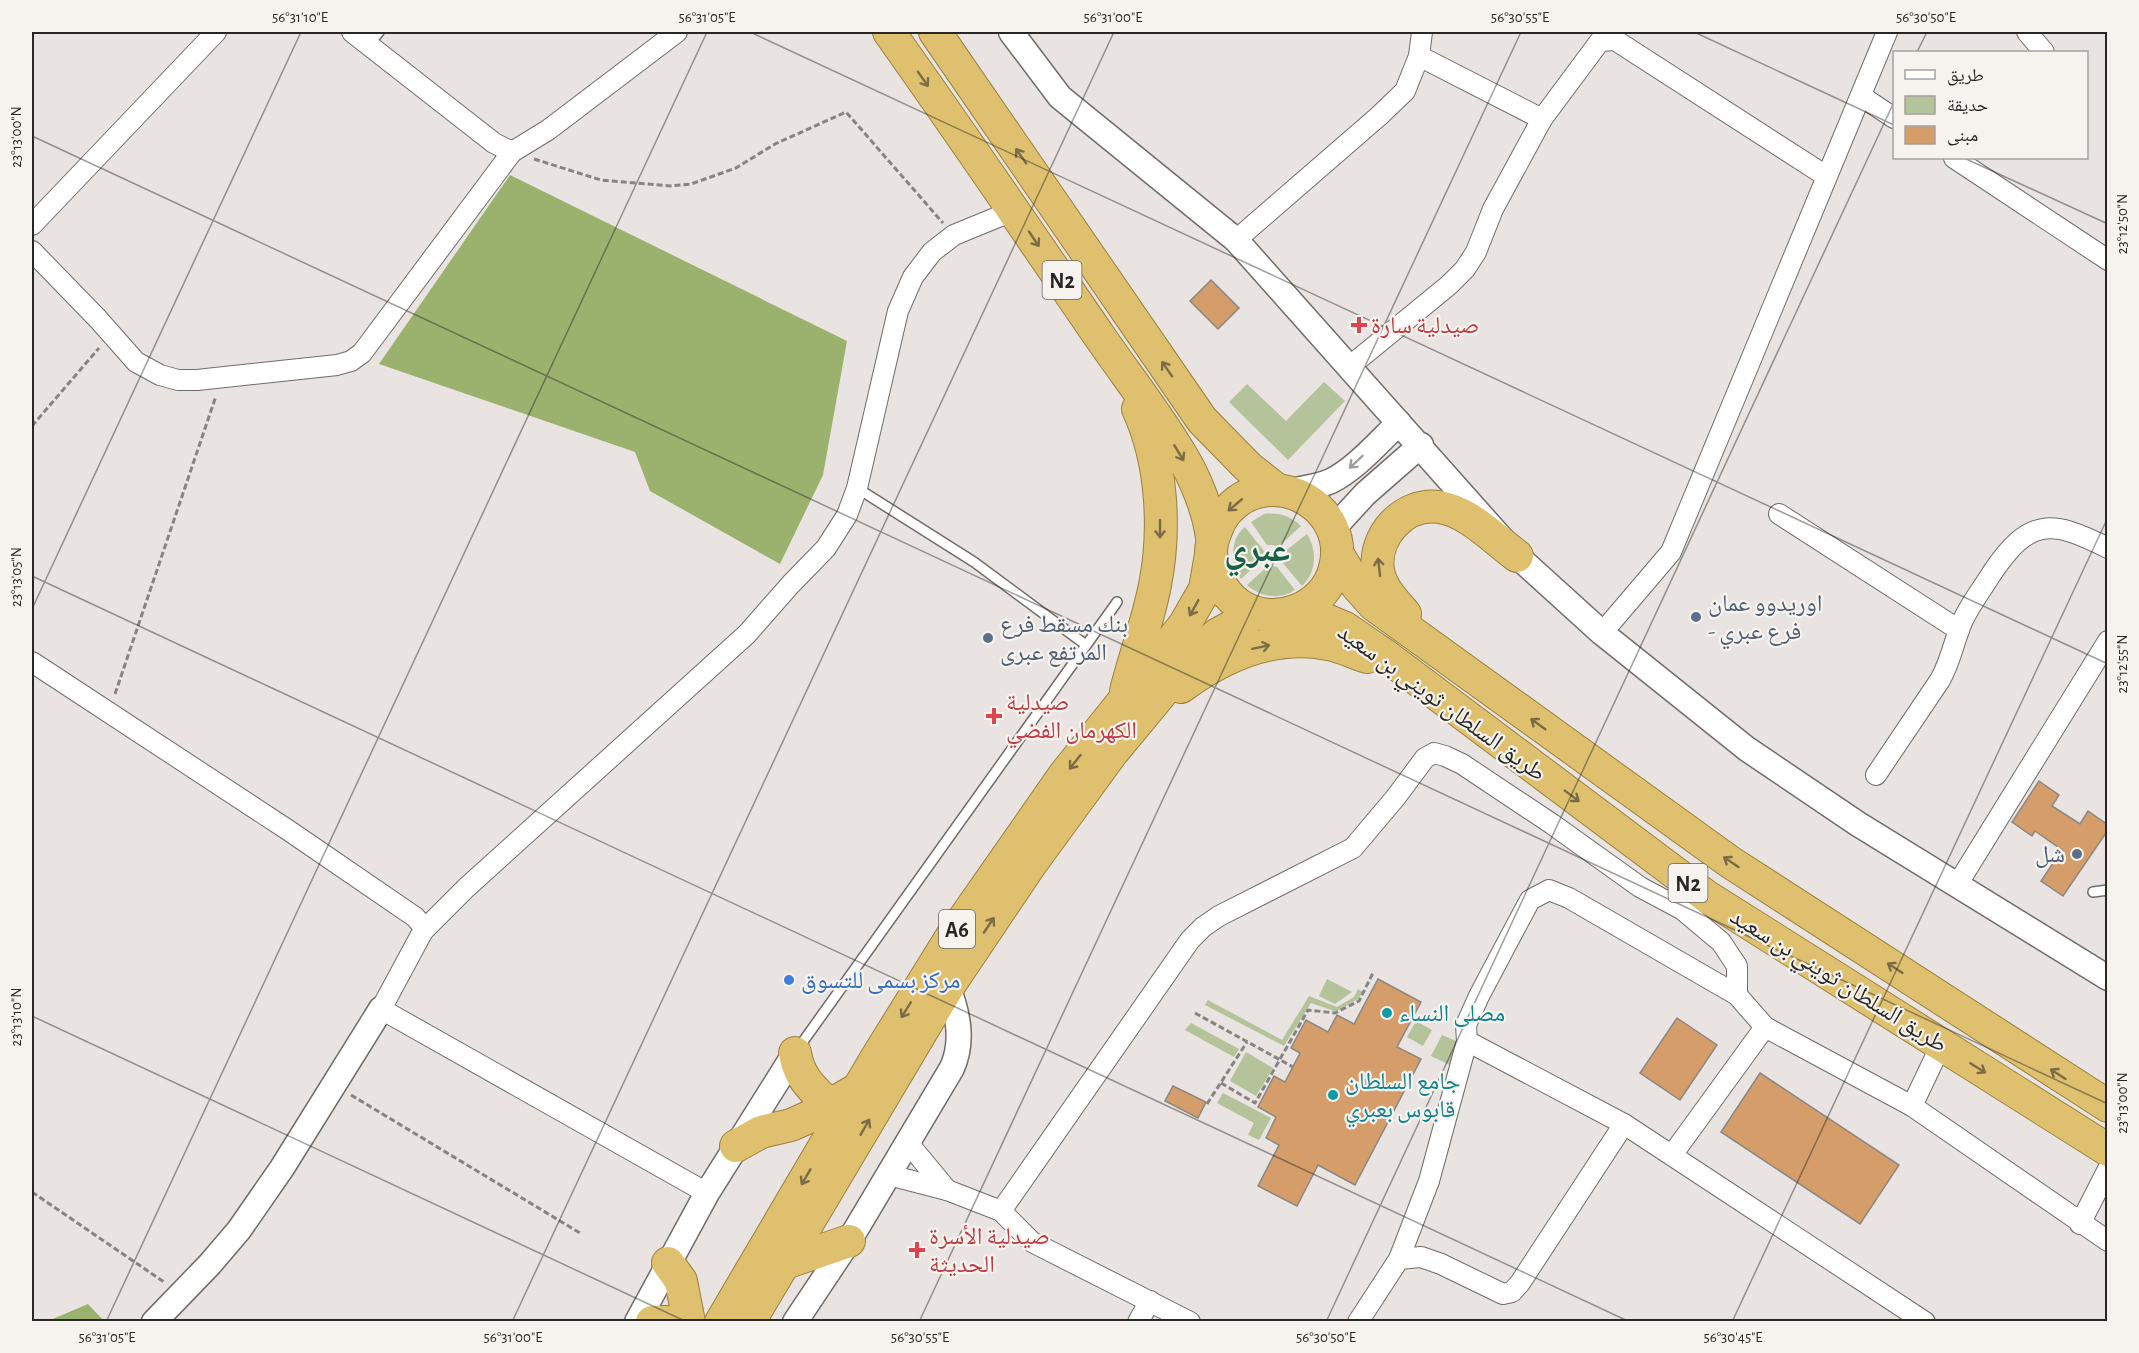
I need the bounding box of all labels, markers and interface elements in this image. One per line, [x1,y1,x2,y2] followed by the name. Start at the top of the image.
[272,10,328,25] text: 56°31'10"E
[678,10,736,25] text: 56°31'05"E
[1084,10,1142,25] text: 56°31'00"E
[1491,10,1549,25] text: 56°30'55"E
[1896,10,1956,25] text: 56°30'50"E
[1893,51,2088,159] legend
[1947,67,1984,86] text: طريق
[917,71,929,87] one-way arrow
[1947,97,1988,115] text: حديقة
[9,106,24,168] text: 23°13'00"N
[1947,127,1978,146] text: مبنى
[1015,149,1027,165] one-way arrow
[2115,194,2130,254] text: 23°12'50"N
[1028,231,1041,248] one-way arrow
[1042,261,1082,299] road number: N2
[1371,314,1479,338] place label: صيدلية سارة
[1352,318,1366,332] marker: صيدلية سارة
[1161,361,1173,378] one-way arrow
[1174,444,1186,461] one-way arrow
[1349,455,1364,469] one-way arrow
[1227,498,1243,511] one-way arrow
[1154,519,1165,539] one-way arrow
[1224,532,1290,577] district label: عبري
[9,547,24,607] text: 23°13'05"N
[1373,558,1384,578] one-way arrow
[1708,592,1822,650] place label: اوريدوو عمان - فرع عبري
[1188,599,1200,616] one-way arrow
[1689,610,1703,624] marker: اوريدوو عمان - فرع عبري
[1000,613,1128,667] place label: بنك مسقط فرع المرتفع عبرى
[1329,620,1550,791] street label: طريق السلطان ثويني بن سعيد
[981,631,995,645] marker: بنك مسقط فرع المرتفع عبرى
[2115,635,2130,693] text: 23°12'55"N
[1251,640,1270,652] one-way arrow
[1006,691,1137,749] place label: صيدلية الكهرمان الفضي
[987,709,1001,723] marker: صيدلية الكهرمان الفضي
[1531,718,1547,730] one-way arrow
[1068,753,1081,769] one-way arrow
[1563,790,1579,802] one-way arrow
[2035,843,2065,868] place label: شل
[2070,847,2084,861] marker: شل
[1723,856,1740,868] one-way arrow
[1668,864,1708,902] road number: N2
[1723,904,1951,1063] street label: طريق السلطان ثويني بن سعيد
[939,910,975,948] road number: A6
[983,917,995,934] one-way arrow
[1887,962,1903,974] one-way arrow
[801,969,960,994] place label: مركز بسمى للتسوق
[782,973,796,987] marker: مركز بسمى للتسوق
[9,988,24,1046] text: 23°13'10"N
[900,1001,912,1018] one-way arrow
[1399,1002,1505,1027] place label: مصلى النساء
[1380,1006,1394,1020] marker: مصلى النساء
[1969,1062,1986,1074] one-way arrow
[2051,1068,2067,1080] one-way arrow
[1345,1070,1461,1128] place label: جامع السلطان قابوس بعبري
[2115,1072,2130,1134] text: 23°13'00"N
[1326,1088,1340,1102] marker: جامع السلطان قابوس بعبري
[859,1119,871,1136] one-way arrow
[800,1168,812,1185] one-way arrow
[929,1225,1050,1277] place label: صيدلية الأسرة الحديثة
[910,1243,924,1257] marker: صيدلية الأسرة الحديثة
[78,1330,136,1345] text: 56°31'05"E
[484,1330,542,1345] text: 56°31'00"E
[891,1330,949,1345] text: 56°30'55"E
[1296,1330,1356,1345] text: 56°30'50"E
[1703,1330,1763,1345] text: 56°30'45"E

